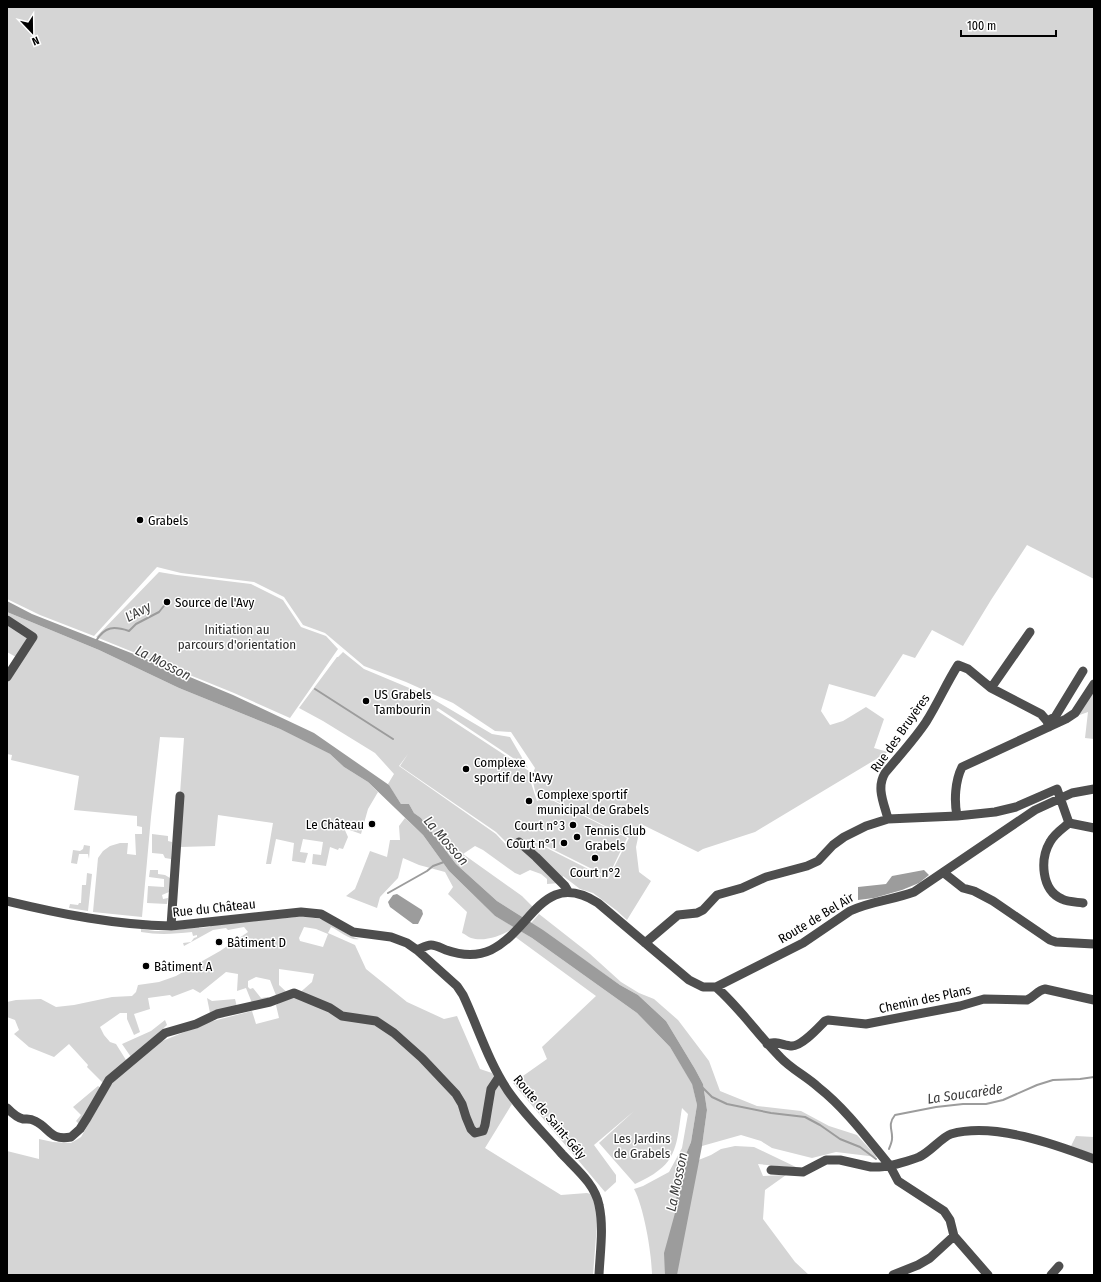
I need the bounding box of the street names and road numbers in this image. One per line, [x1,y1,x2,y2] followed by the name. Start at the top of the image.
[867,691,933,775] street label: Rue des Bruyères
[776,889,857,946] street label: Route de Bel Air
[172,896,256,920] street label: Rue du Château
[878,982,973,1016] street label: Chemin des Plans
[511,1072,590,1162] street label: Route de Saint-Gély

